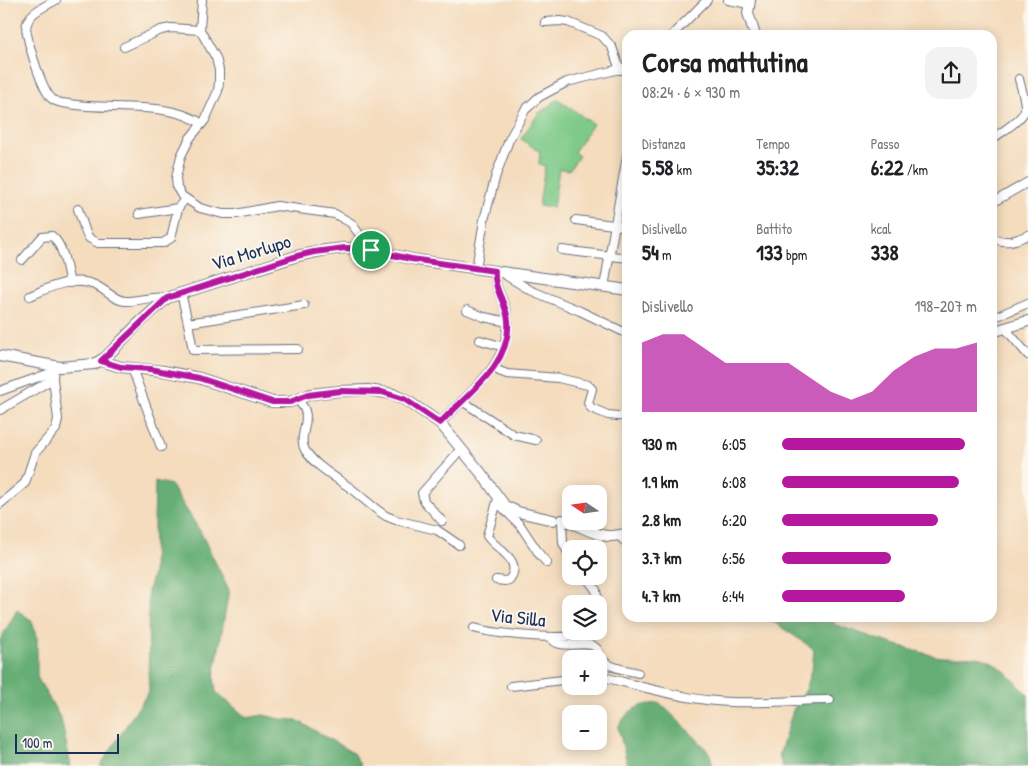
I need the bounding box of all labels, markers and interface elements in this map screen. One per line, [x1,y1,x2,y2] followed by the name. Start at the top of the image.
[642,43,808,81] text: Corsa mattutina
[925,47,977,99] button: share
[642,81,740,103] text: 08:24 · 6 × 930 m
[642,134,685,153] text: Distanza
[756,134,790,153] text: Tempo
[871,134,899,153] text: Passo
[642,153,673,182] text: 5.58
[756,153,799,182] text: 35:32
[871,153,904,182] text: 6:22
[673,160,692,179] text: km
[904,160,928,179] text: /km
[642,219,687,238] text: Dislivello
[756,219,792,238] text: Battito
[871,219,891,238] text: kcal
[208,228,294,276] street label: Via Morlupo
[350,229,392,271] pin
[357,236,385,264] icon: arrive
[642,238,659,267] text: 54
[756,238,783,267] text: 133
[871,238,899,267] text: 338
[659,245,672,264] text: m
[783,245,807,264] text: bpm
[642,295,693,317] text: Dislivello
[915,295,977,317] text: 198–207 m
[642,433,677,455] text: 930 m
[722,433,746,455] text: 6:05
[642,471,678,493] text: 1.9 km
[722,471,746,493] text: 6:08
[562,485,608,530] north arrow
[562,485,607,750] map controls
[642,509,681,531] text: 2.8 km
[722,509,747,531] text: 6:20
[562,540,607,585] button: locate
[642,547,682,569] text: 3.7 km
[722,547,745,569] text: 6:56
[642,585,681,607] text: 4.7 km
[722,585,744,607] text: 6:44
[562,595,607,640] button: layers
[489,601,547,633] street label: Via Silla
[562,650,607,695] button: +
[562,705,607,750] button: −
[15,731,119,754] scale bar
[22,733,52,752] text: 100 m

